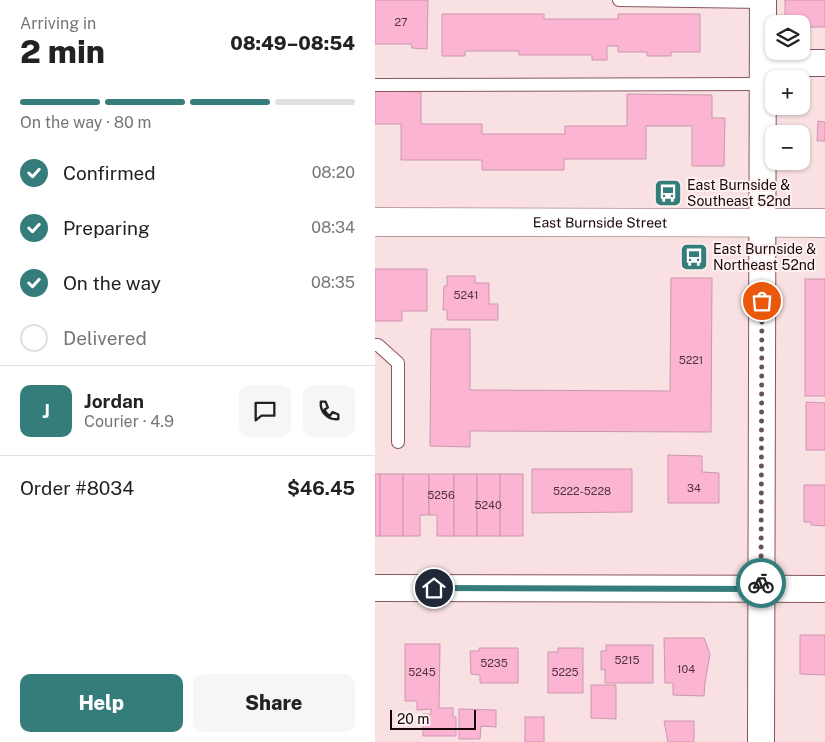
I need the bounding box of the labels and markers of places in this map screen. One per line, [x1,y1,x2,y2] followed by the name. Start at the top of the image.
[687,177,791,209] place label: East Burnside & Southeast 52nd
[653,178,683,208] bus stop icon: East Burnside & Southeast 52nd
[713,241,816,273] place label: East Burnside & Northeast 52nd
[679,242,709,272] bus stop icon: East Burnside & Northeast 52nd
[741,280,783,322] pin
[413,567,455,609] pin

